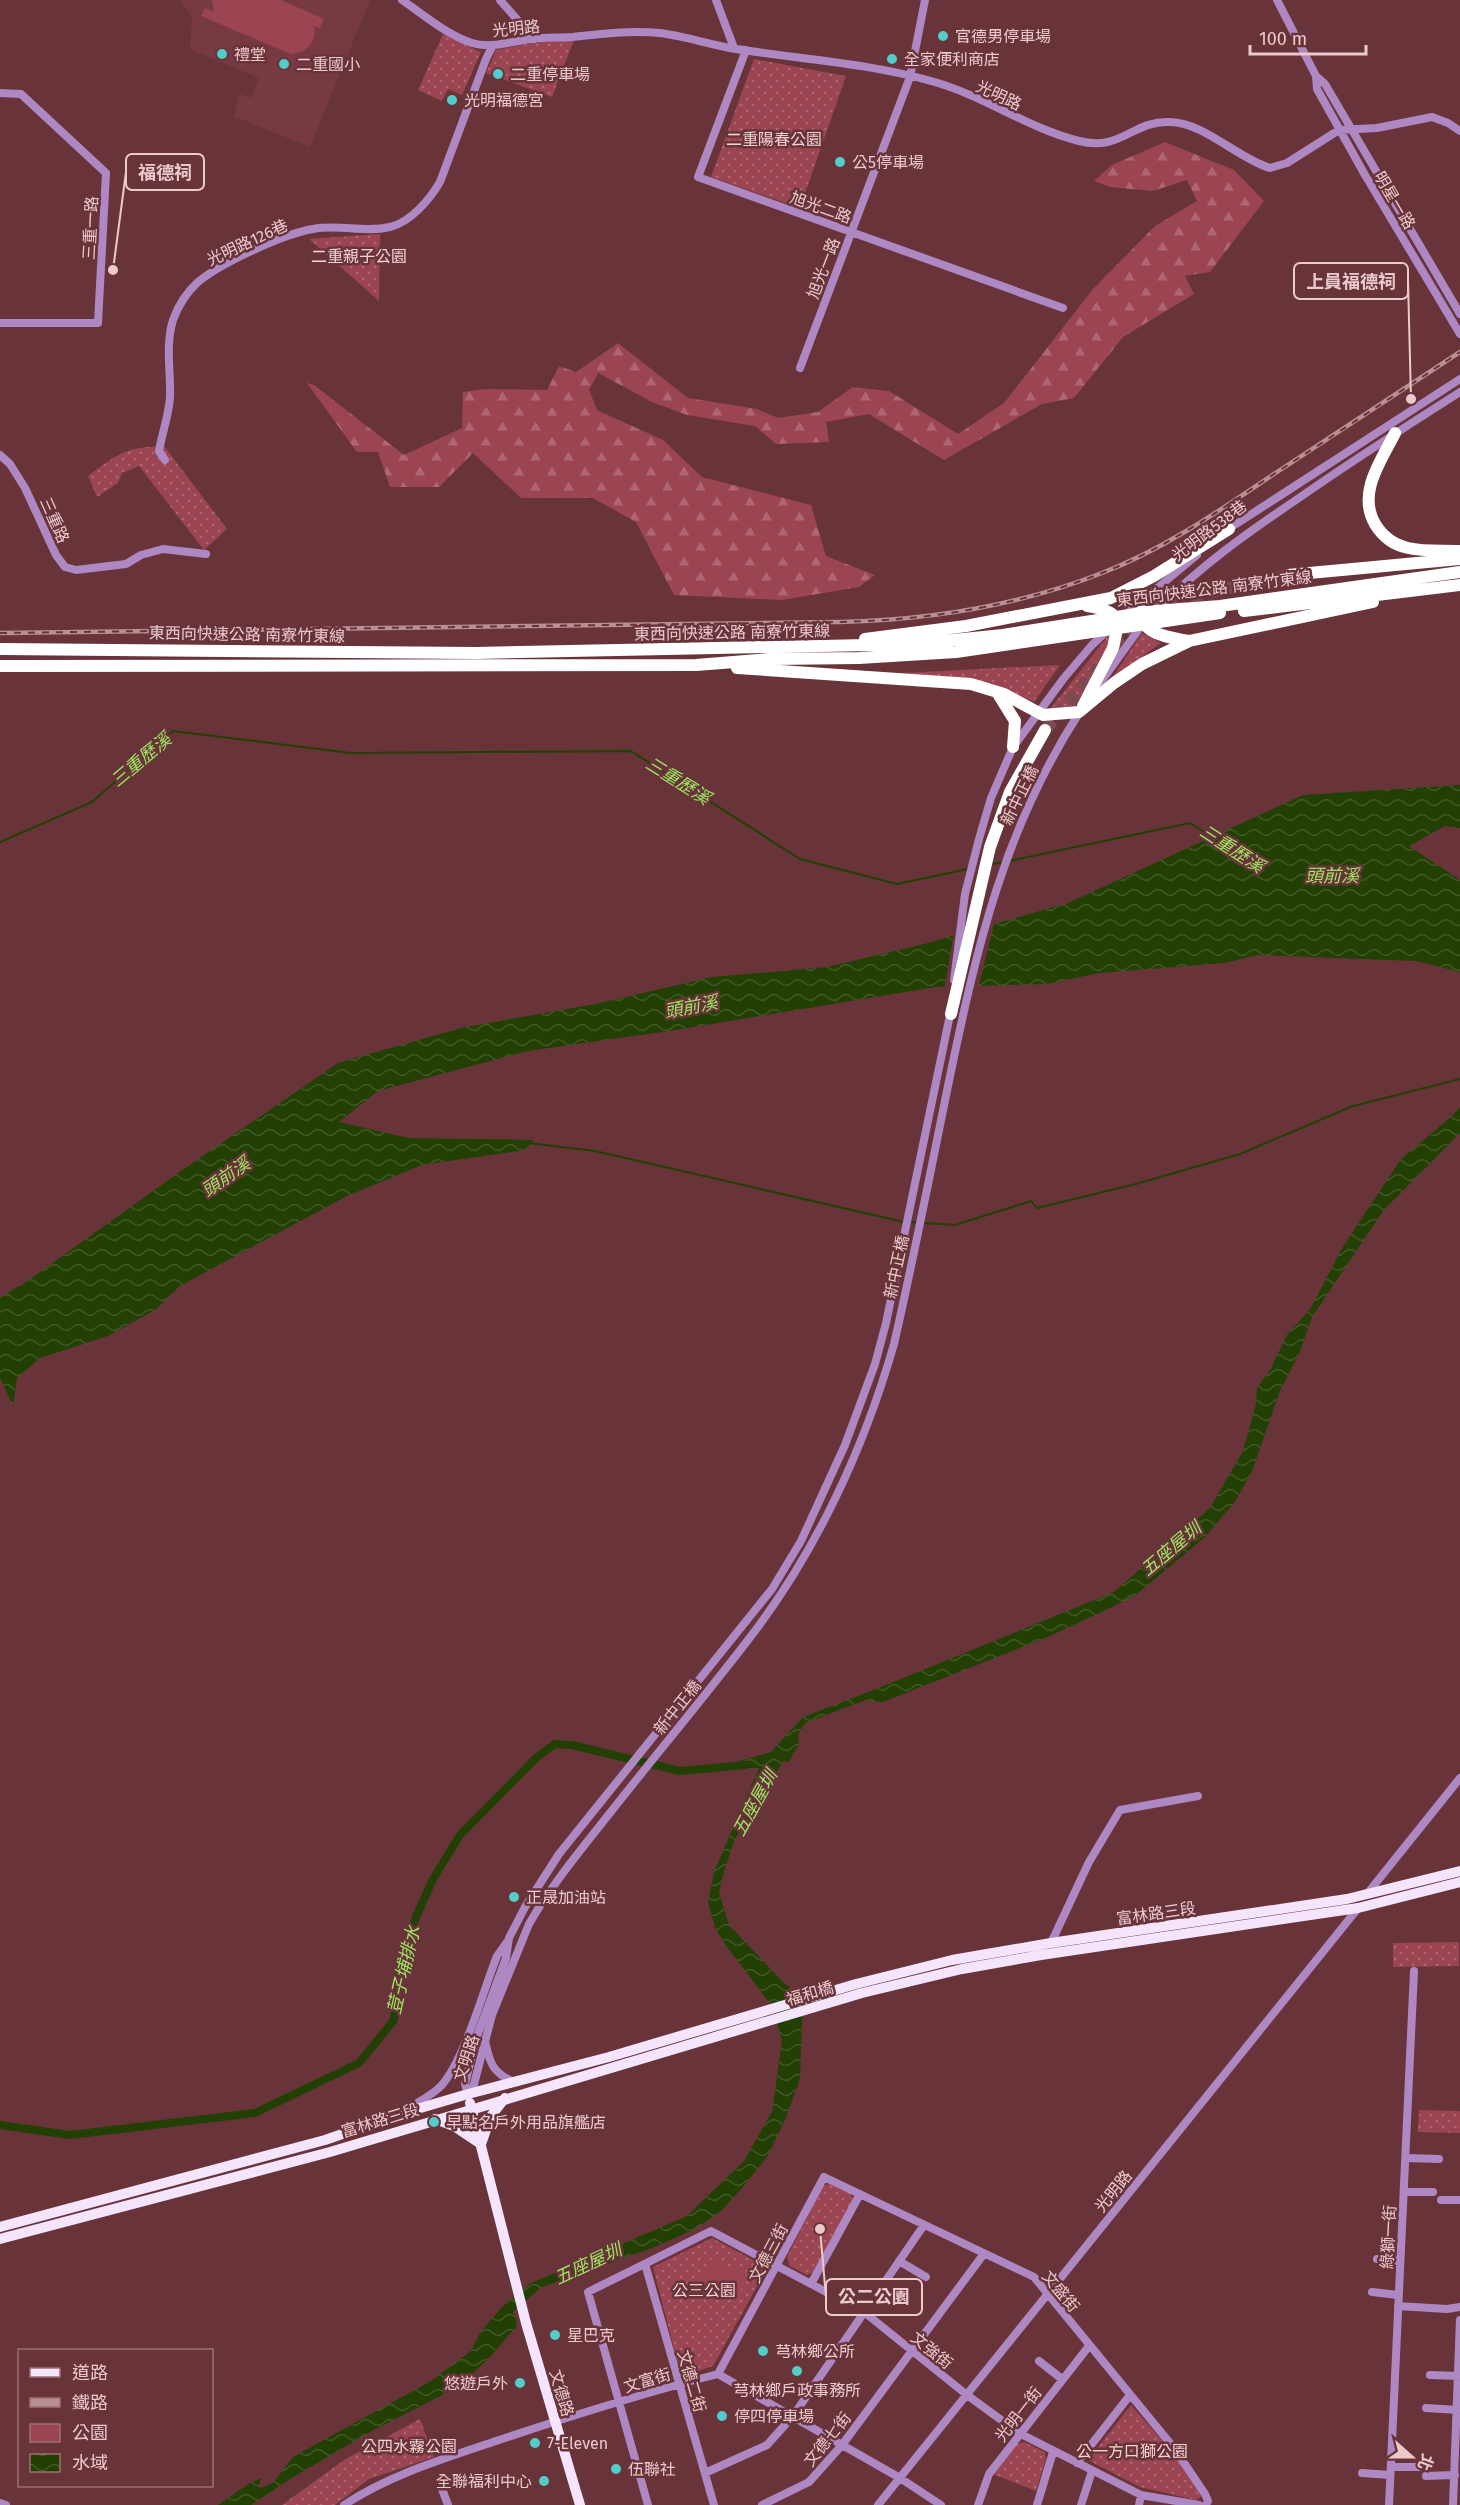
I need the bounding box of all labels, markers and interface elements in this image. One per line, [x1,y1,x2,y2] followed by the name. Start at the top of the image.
[491,17,541,40] street label: 光明路
[1250,18,1366,56] scale bar
[955,27,1051,46] place label: 官德男停車場
[1259,28,1307,50] text: 100 m
[936,29,950,43] marker: 官德男停車場
[234,45,266,64] place label: 禮堂
[215,47,229,61] marker: 禮堂
[904,50,1000,69] place label: 全家便利商店
[885,52,899,66] marker: 全家便利商店
[296,55,360,74] place label: 二重國小
[277,57,291,71] marker: 二重國小
[510,65,590,84] place label: 二重停車場
[491,67,505,81] marker: 二重停車場
[973,77,1025,114] street label: 光明路
[464,91,544,110] place label: 光明福德宮
[445,93,459,107] marker: 光明福德宮
[726,130,822,149] park label: 二重陽春公園
[852,153,924,172] place label: 公5停車場
[126,154,204,190] callout: 福德祠
[833,155,847,169] marker: 公5停車場
[138,162,192,184] text: 福德祠
[1370,168,1419,233] street label: 明星一路
[788,188,854,227] street label: 旭光二路
[79,196,102,260] street label: 三重一路
[204,215,291,270] street label: 光明路126巷
[803,235,844,301] street label: 旭光一路
[311,247,407,266] park label: 二重親子公園
[1294,263,1408,299] callout: 上員福德祠
[1306,271,1396,293] text: 上員福德祠
[36,494,73,546] street label: 三重路
[1168,496,1250,565] street label: 光明路538巷
[1116,567,1313,610] street label: 東西向快速公路 南寮竹東線
[634,621,830,644] street label: 東西向快速公路 南寮竹東線
[149,623,345,646] street label: 東西向快速公路 南寮竹東線
[106,727,178,792] water label: 三重歷溪
[642,753,717,811] water label: 三重歷溪
[997,762,1042,828] street label: 新中正橋
[1196,820,1271,879] water label: 三重歷溪
[1305,865,1362,887] water label: 頭前溪
[662,990,723,1023] water label: 頭前溪
[198,1151,257,1201] water label: 頭前溪
[881,1234,912,1300] street label: 新中正橋
[1136,1516,1208,1581] water label: 五座屋圳
[650,1676,705,1738] street label: 新中正橋
[728,1764,784,1840] water label: 五座屋圳
[526,1888,606,1907] place label: 正晟加油站
[507,1890,521,1904] marker: 正晟加油站
[1115,1899,1197,1928] street label: 富林路三段
[383,1923,425,2016] water label: 荳子埔排水
[784,1978,836,2009] street label: 福和橋
[450,2032,483,2084] street label: 文明路
[339,2100,421,2141] street label: 富林路三段
[446,2113,606,2132] place label: 早點名戶外用品旗艦店
[427,2115,441,2129] marker: 早點名戶外用品旗艦店
[1091,2167,1136,2216] street label: 光明路
[1377,2205,1400,2269] street label: 綠獅一街
[745,2221,792,2286] street label: 文德三街
[551,2238,628,2289] water label: 五座屋圳
[1038,2267,1083,2316] street label: 文盛街
[826,2279,922,2315] callout: 公二公園
[672,2281,736,2300] park label: 公三公園
[838,2286,910,2308] text: 公二公園
[567,2326,615,2345] place label: 星巴克
[548,2328,562,2342] marker: 星巴克
[907,2328,956,2373] street label: 文強街
[775,2342,855,2361] place label: 芎林鄉公所
[756,2344,770,2358] marker: 芎林鄉公所
[674,2348,709,2415] street label: 文德二街
[18,2349,213,2487] legend
[72,2362,108,2384] text: 道路
[621,2364,673,2397] street label: 文富街
[790,2364,804,2378] marker: 芎林鄉戶政事務所
[546,2367,577,2419] street label: 文德路
[444,2374,508,2393] place label: 悠遊戶外
[513,2376,527,2390] marker: 悠遊戶外
[733,2381,861,2400] place label: 芎林鄉戶政事務所
[991,2383,1046,2445] street label: 光明一街
[72,2392,108,2414] text: 鐵路
[734,2407,814,2426] place label: 停四停車場
[800,2408,855,2470] street label: 文德七街
[715,2409,729,2423] marker: 停四停車場
[72,2422,108,2444] text: 公園
[1382,2427,1442,2487] north arrow
[547,2434,608,2453] place label: 7-Eleven
[528,2436,542,2450] marker: 7-Eleven
[361,2437,457,2456] park label: 公四水霧公園
[1076,2442,1188,2461] park label: 公一方口獅公園
[1414,2451,1437,2473] text: 北
[72,2452,108,2474] text: 水域
[628,2460,676,2479] place label: 伍聯社
[609,2462,623,2476] marker: 伍聯社
[436,2472,532,2491] place label: 全聯福利中心
[537,2474,551,2488] marker: 全聯福利中心

